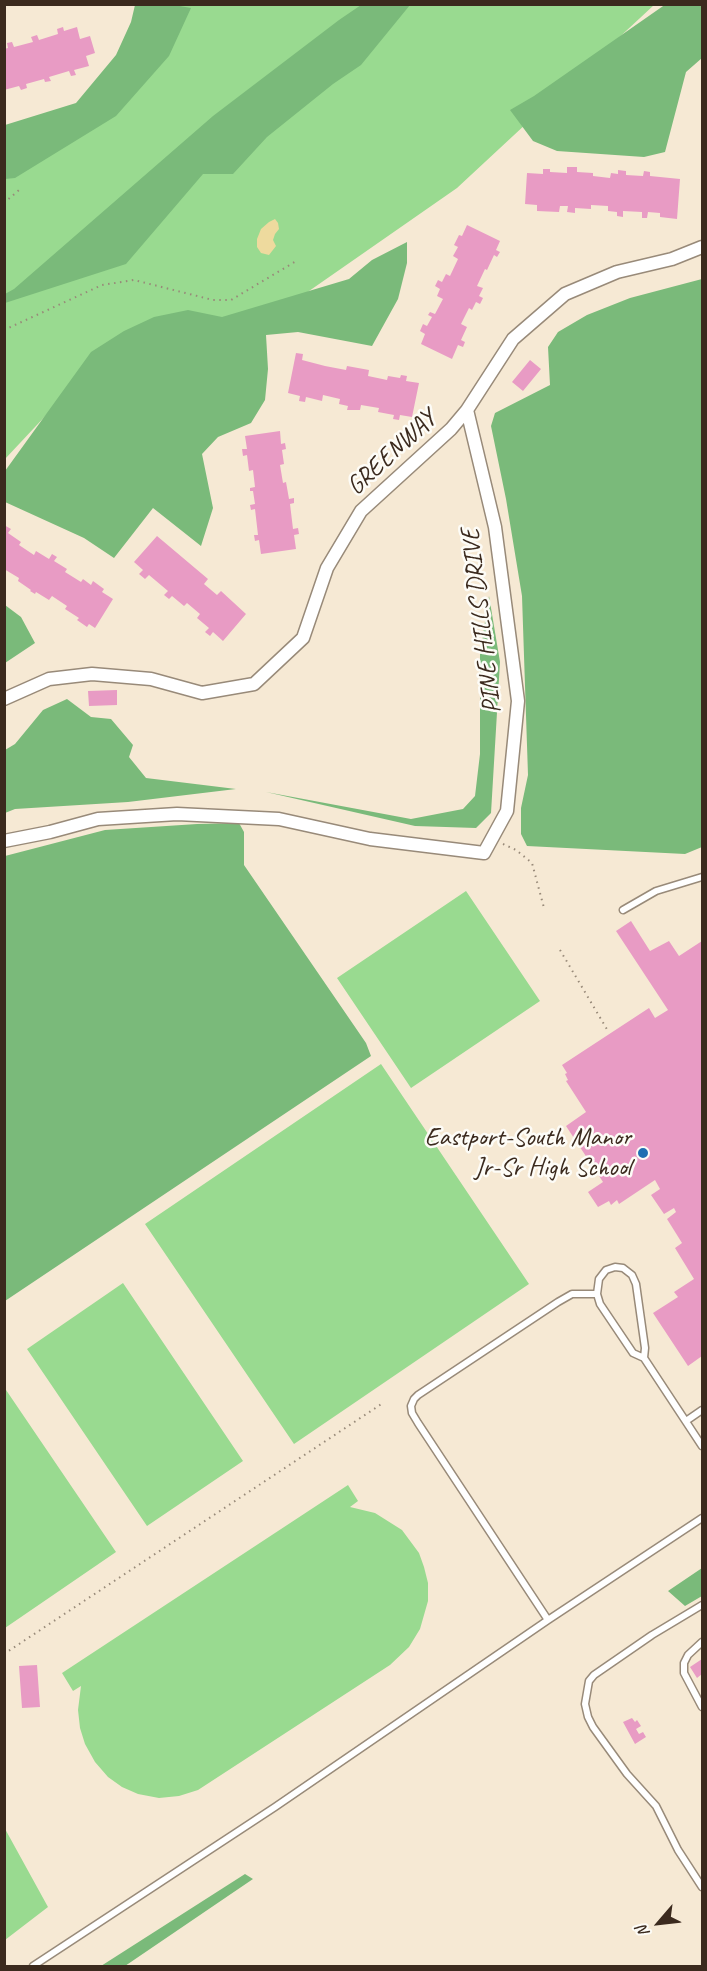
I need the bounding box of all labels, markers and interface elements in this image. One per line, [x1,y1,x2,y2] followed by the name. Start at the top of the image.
[341,404,443,502] street label: GREENWAY
[455,527,509,715] street label: PINE HILLS DRIVE
[425,1122,631,1184] place label: Eastport-South Manor Jr-Sr High School
[636,1146,650,1160] marker: Eastport-South Manor Jr-Sr High School
[629,1893,689,1953] north arrow
[632,1922,654,1941] text: N

